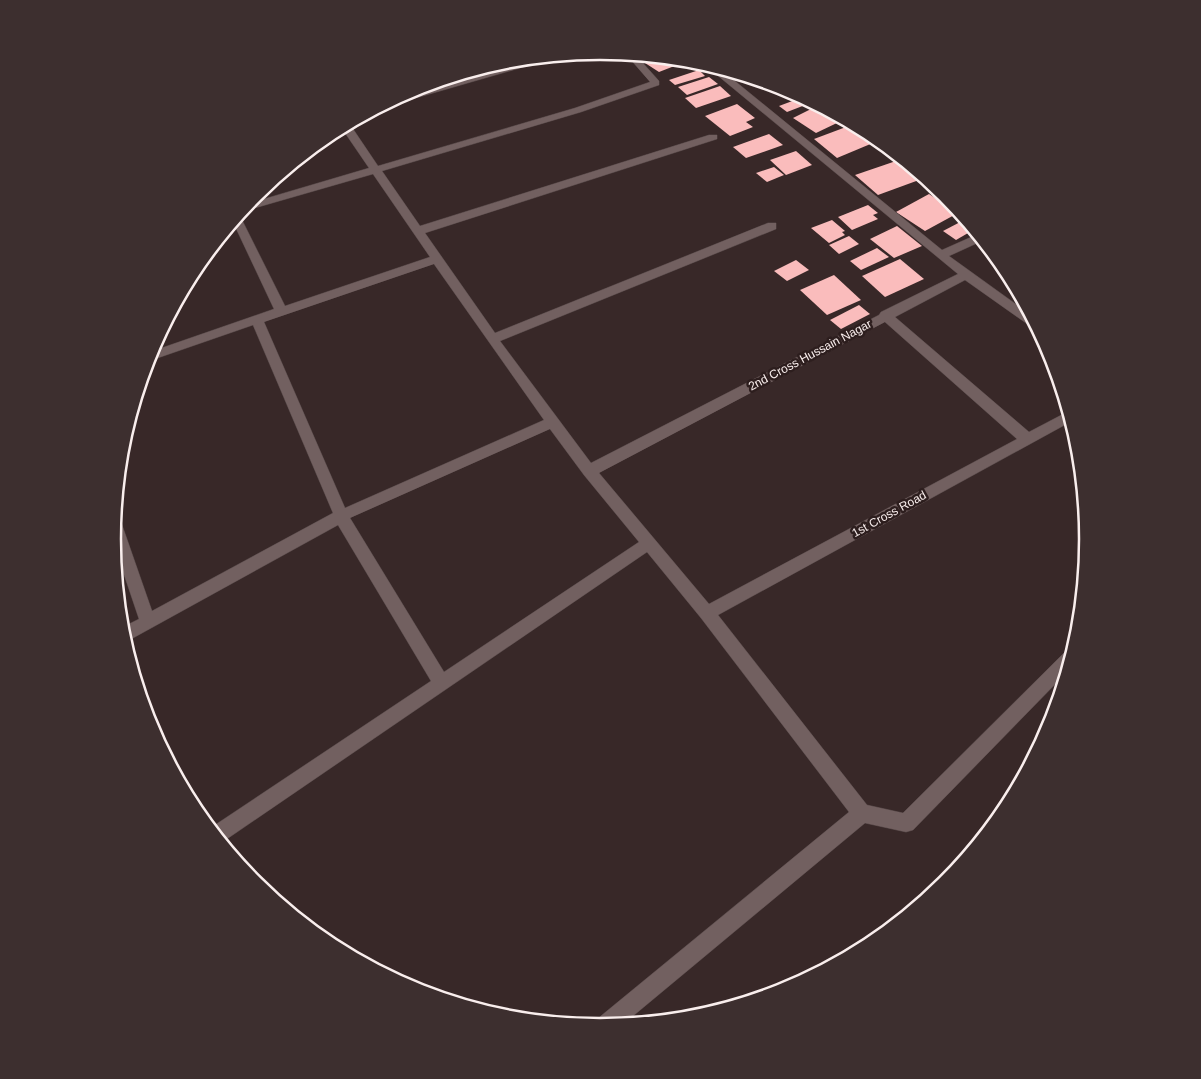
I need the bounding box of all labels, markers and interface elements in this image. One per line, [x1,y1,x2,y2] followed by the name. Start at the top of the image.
[746,317,874,393] street label: 2nd Cross Hussain Nagar
[849,488,929,540] street label: 1st Cross Road

